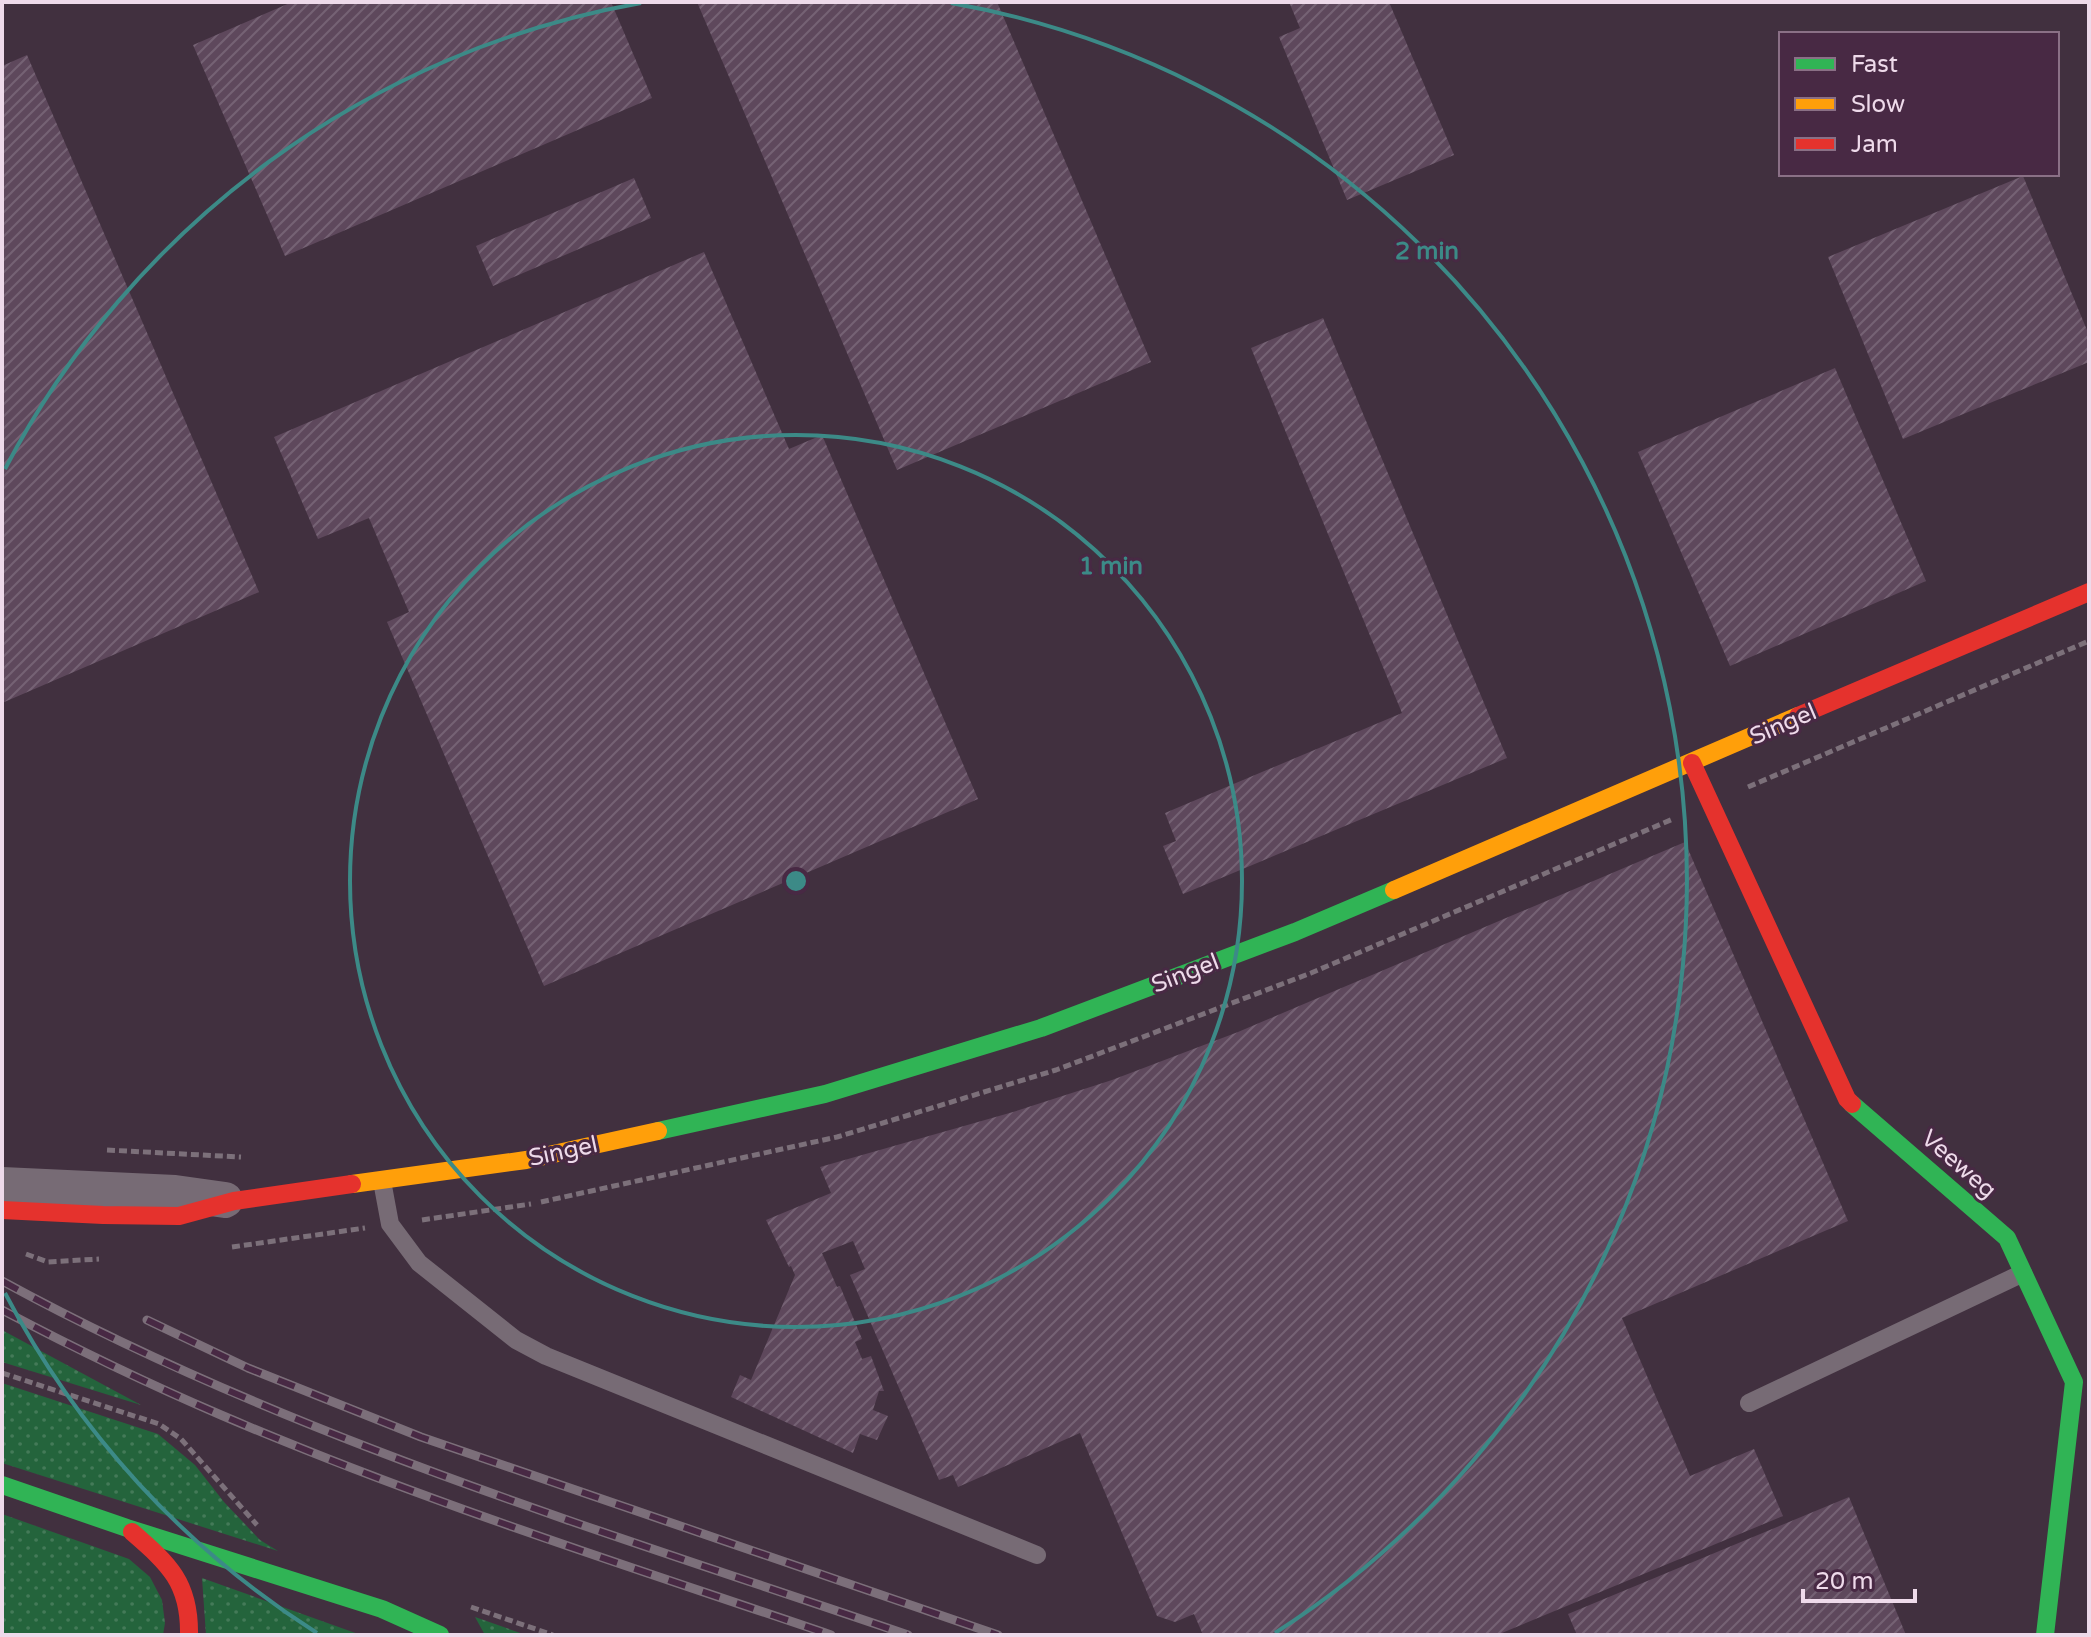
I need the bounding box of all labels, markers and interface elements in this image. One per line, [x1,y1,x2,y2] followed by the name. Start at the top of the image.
[1779,32,2059,176] legend
[1851,50,1898,79] text: Fast
[1851,90,1905,119] text: Slow
[1851,130,1898,159] text: Jam
[1395,237,1459,266] text: 2 min
[1079,552,1143,581] text: 1 min
[1745,697,1821,751] street label: Singel
[782,867,810,895] centre of rings
[1147,947,1223,1000] street label: Singel
[1915,1124,2002,1205] street label: Veeweg
[526,1130,600,1173] street label: Singel
[1803,1553,1915,1603] scale bar
[1815,1567,1873,1596] text: 20 m

